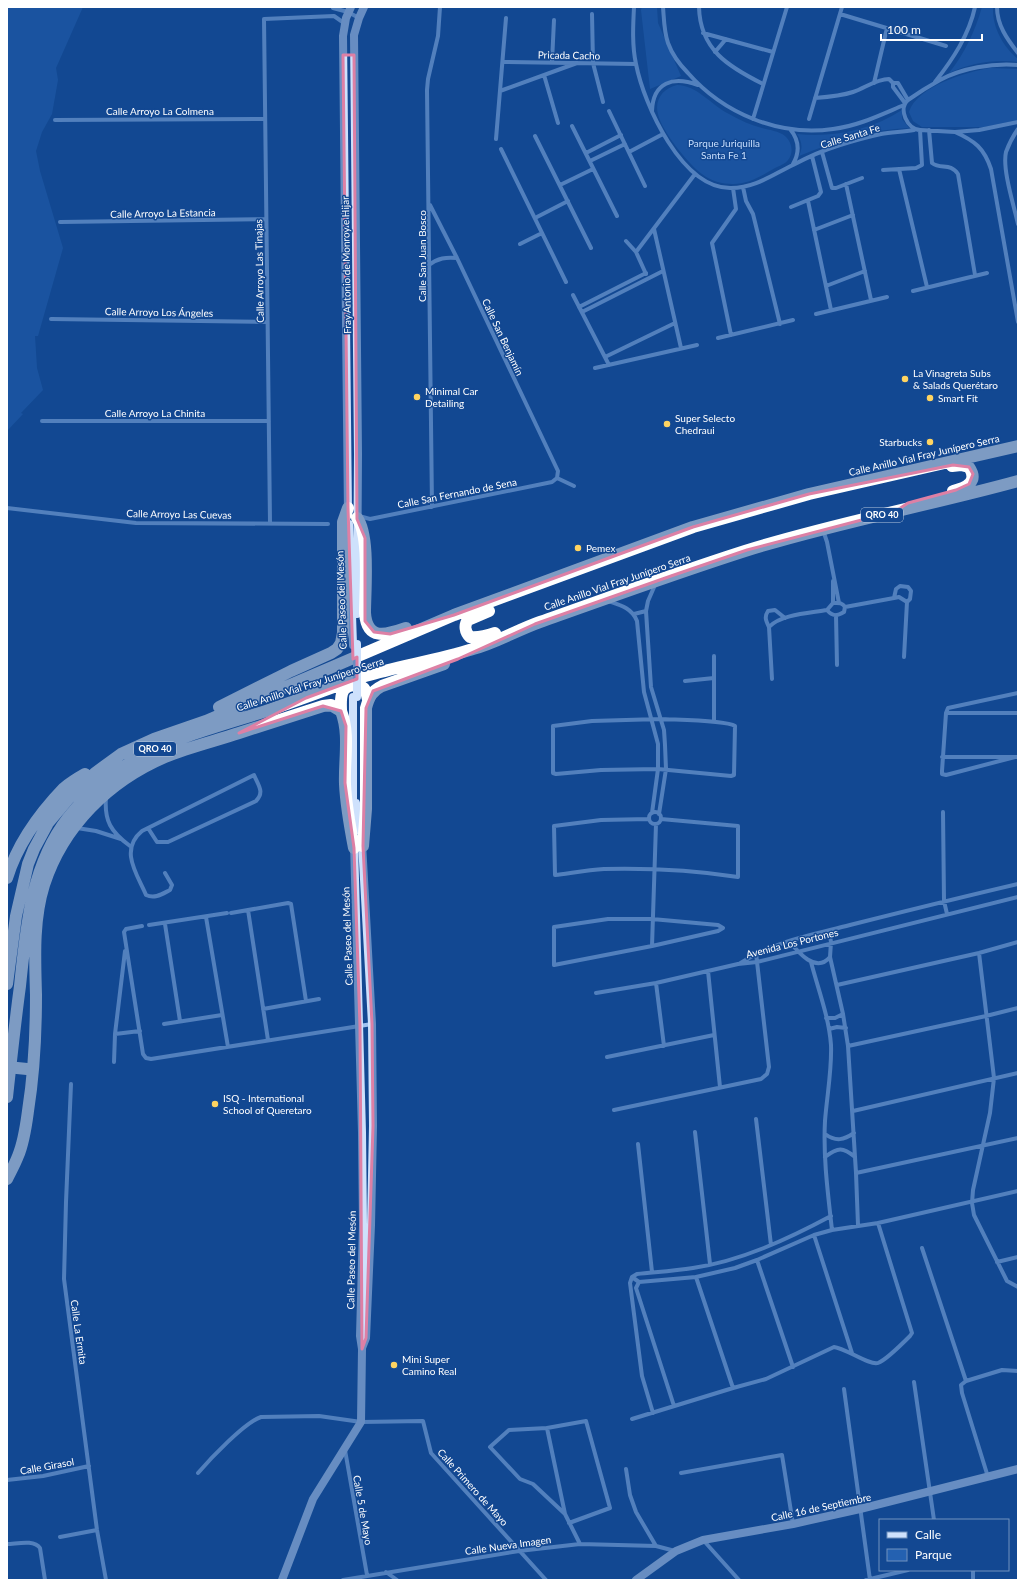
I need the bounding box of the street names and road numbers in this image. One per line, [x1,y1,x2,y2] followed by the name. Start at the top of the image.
[538,48,601,62] street label: Pricada Cacho
[106,105,214,117] street label: Calle Arroyo La Colmena
[819,121,881,151] street label: Calle Santa Fe
[339,196,353,334] street label: Fray Antonio de Monroy e Hijar
[110,206,216,220] street label: Calle Arroyo La Estancia
[416,210,428,302] street label: Calle San Juan Bosco
[252,219,266,323] street label: Calle Arroyo Las Tinajas
[480,297,526,377] street label: Calle San Benjamín
[105,305,213,319] street label: Calle Arroyo Los Ángeles
[105,407,205,419] street label: Calle Arroyo La Chinita
[848,432,1000,478] street label: Calle Anillo Vial Fray Junípero Serra
[396,476,518,510] street label: Calle San Fernando de Sena
[126,507,232,521] street label: Calle Arroyo Las Cuevas
[861,508,903,522] road number: QRO 40
[333,550,349,650] street label: Calle Paseo del Mesón
[542,551,692,613] street label: Calle Anillo Vial Fray Junípero Serra
[235,654,385,714] street label: Calle Anillo Vial Fray Junípero Serra
[134,742,176,756] road number: QRO 40
[339,886,355,986] street label: Calle Paseo del Mesón
[745,926,839,960] street label: Avenida Los Portones
[344,1211,358,1309] street label: Calle Paseo del Mesón
[69,1299,89,1365] street label: Calle La Ermita
[435,1446,511,1528] street label: Calle Primero de Mayo
[19,1455,75,1477] street label: Calle Girasol
[351,1474,375,1546] street label: Calle 5 de Mayo
[770,1491,872,1523] street label: Calle 16 de Septiembre
[464,1533,552,1557] street label: Calle Nueva Imagen

